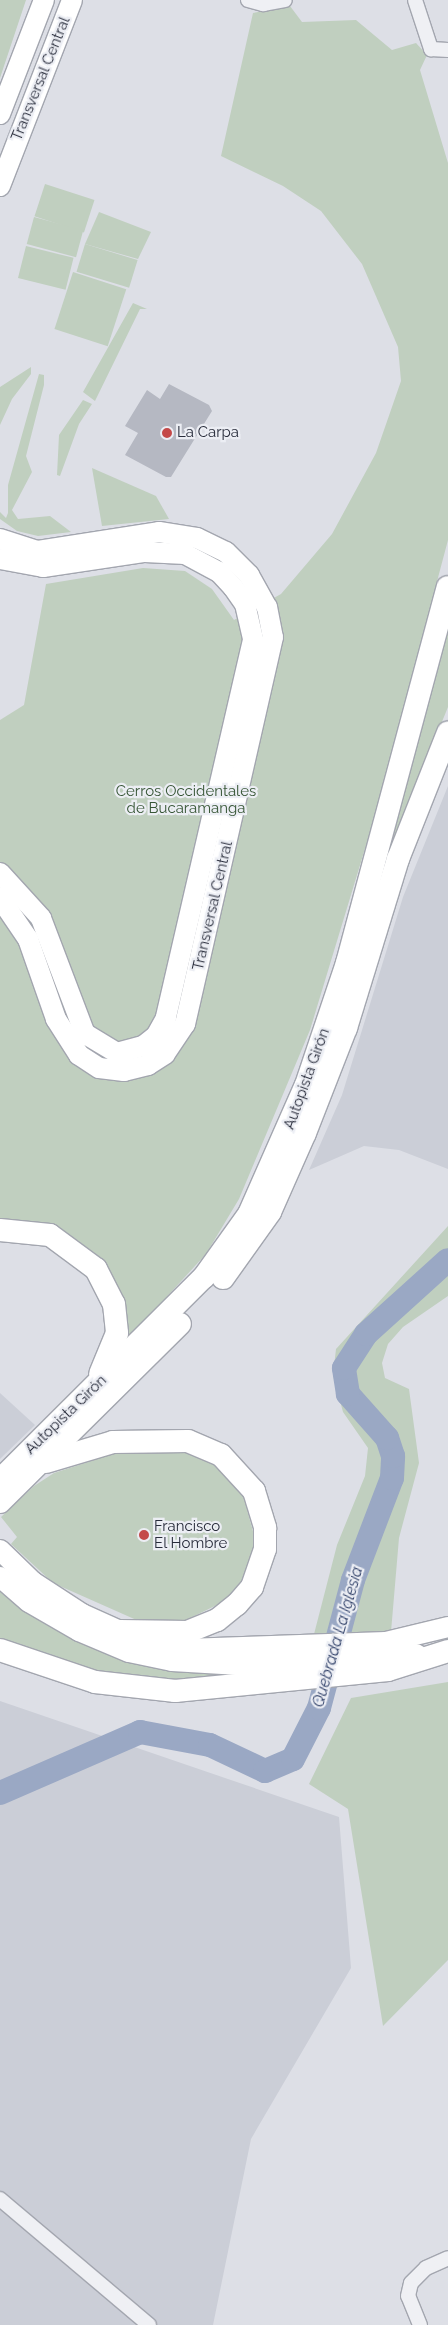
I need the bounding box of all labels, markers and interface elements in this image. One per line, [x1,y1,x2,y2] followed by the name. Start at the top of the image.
[8,14,74,144] street label: Transversal Central
[177,424,239,442] place label: La Carpa
[161,427,173,439] marker: La Carpa
[116,782,256,817] park label: Cerros Occidentales de Bucaramanga
[189,839,237,973] street label: Transversal Central
[280,1026,334,1132] street label: Autopista Girón
[22,1372,110,1458] street label: Autopista Girón
[154,1517,228,1552] place label: Francisco El Hombre
[138,1529,150,1541] marker: Francisco El Hombre
[309,1565,367,1709] water label: Quebrada La Iglesia

